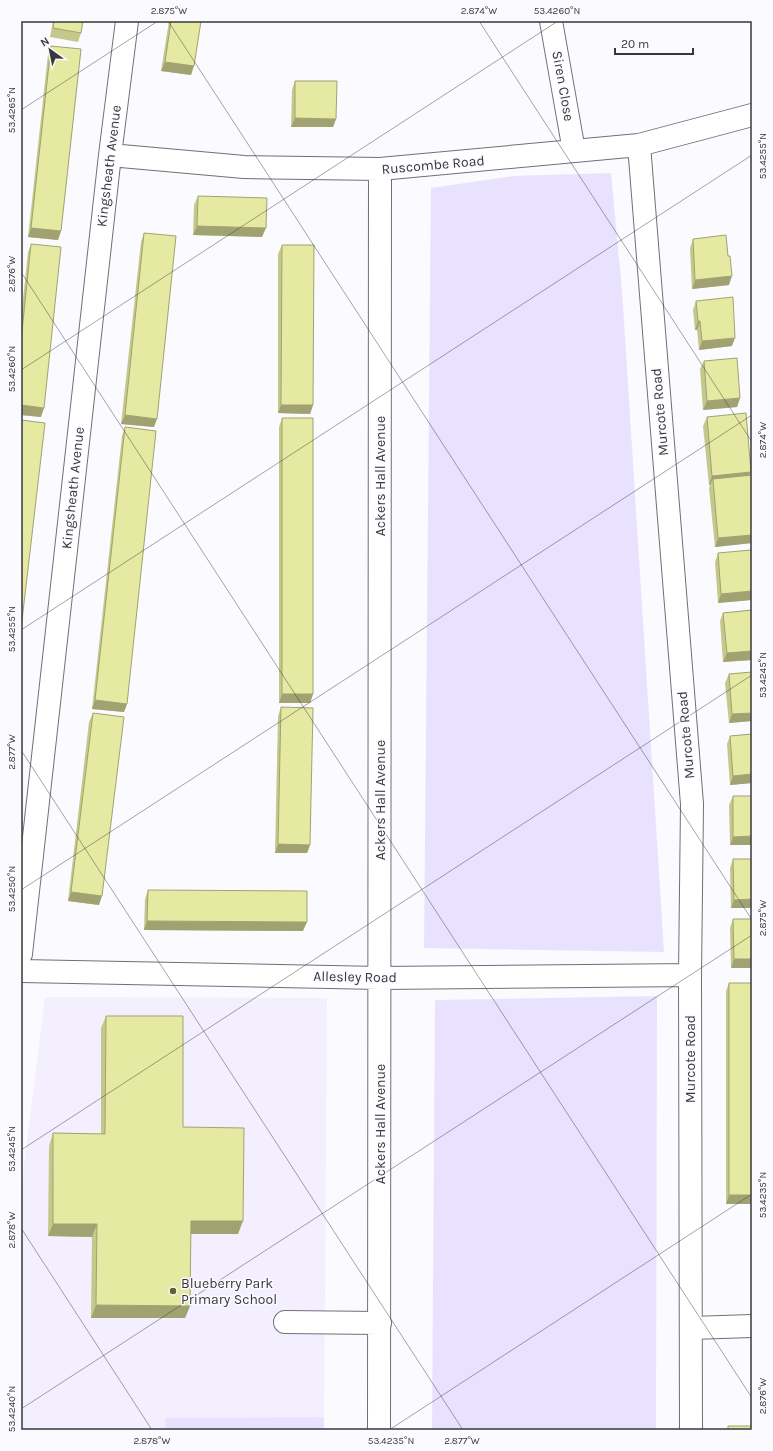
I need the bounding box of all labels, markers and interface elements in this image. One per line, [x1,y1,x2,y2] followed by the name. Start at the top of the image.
[151,5,187,17] text: 2.875°W
[461,5,497,17] text: 2.874°W
[534,5,580,17] text: 53.4260°N
[30,30,70,70] north arrow
[615,30,693,56] scale bar
[38,34,52,50] text: N
[621,37,649,51] text: 20 m
[548,49,578,123] street label: Siren Close
[6,87,18,133] text: 53.4265°N
[93,104,125,228] street label: Kingsheath Avenue
[757,133,769,179] text: 53.4255°N
[381,152,485,178] street label: Ruscombe Road
[6,256,18,292] text: 2.876°W
[6,346,18,392] text: 53.4260°N
[648,367,672,457] street label: Murcote Road
[372,416,389,536] street label: Ackers Hall Avenue
[757,422,769,458] text: 2.874°W
[58,426,88,550] street label: Kingsheath Avenue
[6,606,18,652] text: 53.4255°N
[757,652,769,698] text: 53.4245°N
[674,690,698,780] street label: Murcote Road
[6,734,18,770] text: 2.877°W
[372,740,389,860] street label: Ackers Hall Avenue
[6,866,18,912] text: 53.4250°N
[757,900,769,936] text: 2.875°W
[313,968,397,986] street label: Allesley Road
[682,1015,699,1103] street label: Murcote Road
[372,1064,389,1184] street label: Ackers Hall Avenue
[6,1126,18,1172] text: 53.4245°N
[757,1172,769,1218] text: 53.4235°N
[6,1211,18,1248] text: 2.878°W
[181,1275,277,1308] place label: Blueberry Park Primary School
[168,1286,178,1296] marker: Blueberry Park Primary School
[757,1378,769,1414] text: 2.876°W
[6,1386,18,1432] text: 53.4240°N
[134,1435,171,1447] text: 2.878°W
[368,1435,414,1447] text: 53.4235°N
[444,1435,480,1447] text: 2.877°W

